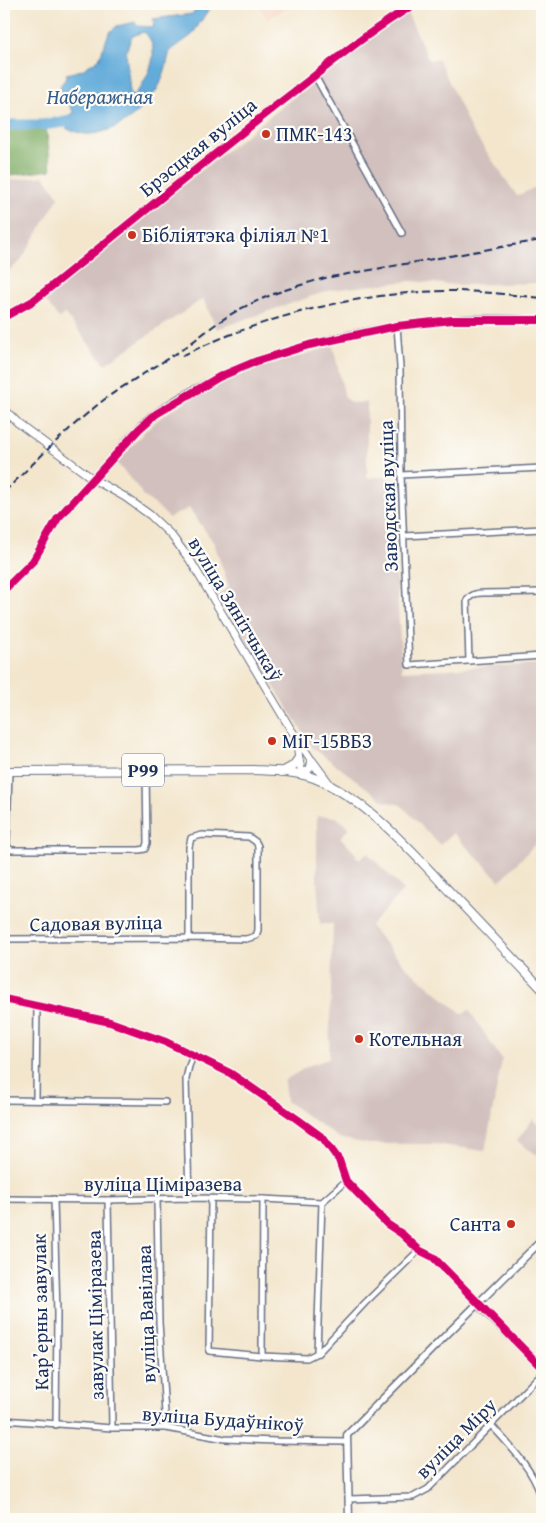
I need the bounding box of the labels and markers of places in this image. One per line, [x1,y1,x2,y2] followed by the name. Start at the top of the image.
[276,119,353,148] place label: ПМК-143
[260,128,272,140] marker: ПМК-143
[142,220,329,249] place label: Бібліятэка філіял №1
[126,229,138,241] marker: Бібліятэка філіял №1
[282,726,372,755] place label: МіГ-15ВБЗ
[266,735,278,747] marker: МіГ-15ВБЗ
[369,1024,462,1053] place label: Котельная
[353,1033,365,1045] marker: Котельная
[450,1209,501,1238] place label: Санта
[505,1218,517,1230] marker: Санта

